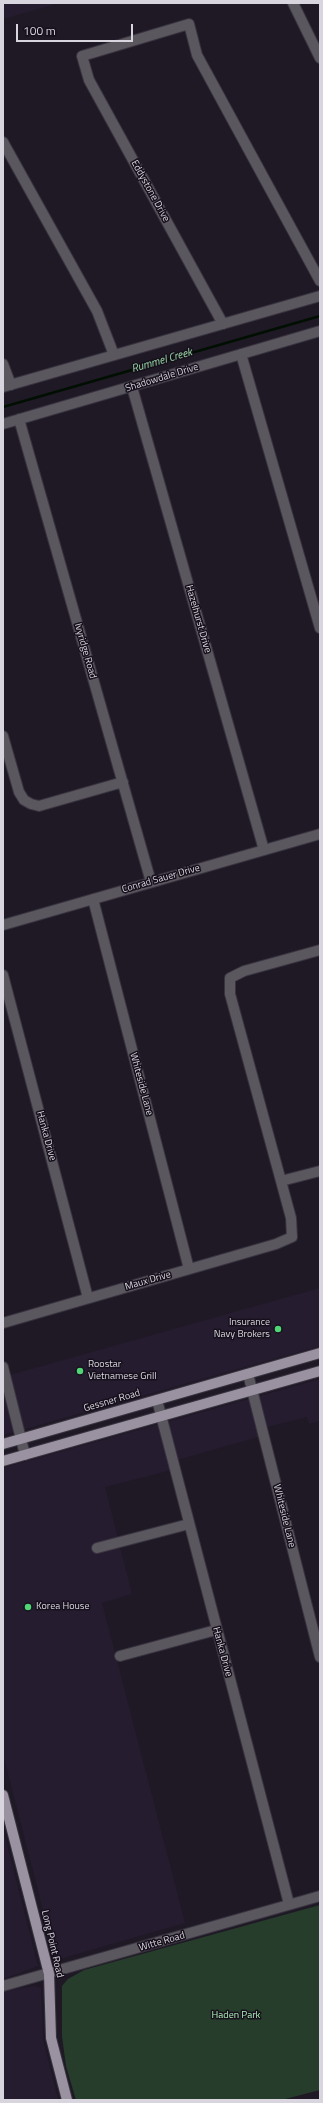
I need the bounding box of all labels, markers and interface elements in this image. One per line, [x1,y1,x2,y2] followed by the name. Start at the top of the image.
[18,16,135,42] scale bar
[23,21,56,40] text: 100 m
[128,158,172,224] street label: Eddystone Drive
[130,346,194,376] water label: Rummel Creek
[124,361,200,395] street label: Shadowdale Drive
[183,584,213,654] street label: Hazelhurst Drive
[71,622,99,680] street label: Ivyridge Road
[121,862,201,896] street label: Conrad Sauer Drive
[127,1051,155,1117] street label: Whiteside Lane
[34,1110,58,1162] street label: Hanka Drive
[124,1269,172,1293] street label: Maux Drive
[214,1317,270,1340] place label: Insurance Navy Brokers
[273,1324,283,1334] marker: Insurance Navy Brokers
[88,1359,157,1382] place label: Roostar Vietnamese Grill
[75,1366,85,1376] marker: Roostar Vietnamese Grill
[82,1387,142,1415] street label: Gessner Road
[270,1483,298,1549] street label: Whiteside Lane
[36,1601,89,1613] place label: Korea House
[23,1602,33,1612] marker: Korea House
[210,1626,234,1678] street label: Hanka Drive
[38,1909,66,1979] street label: Long Point Road
[138,1930,186,1954] street label: Witte Road
[212,2010,260,2022] park label: Haden Park

